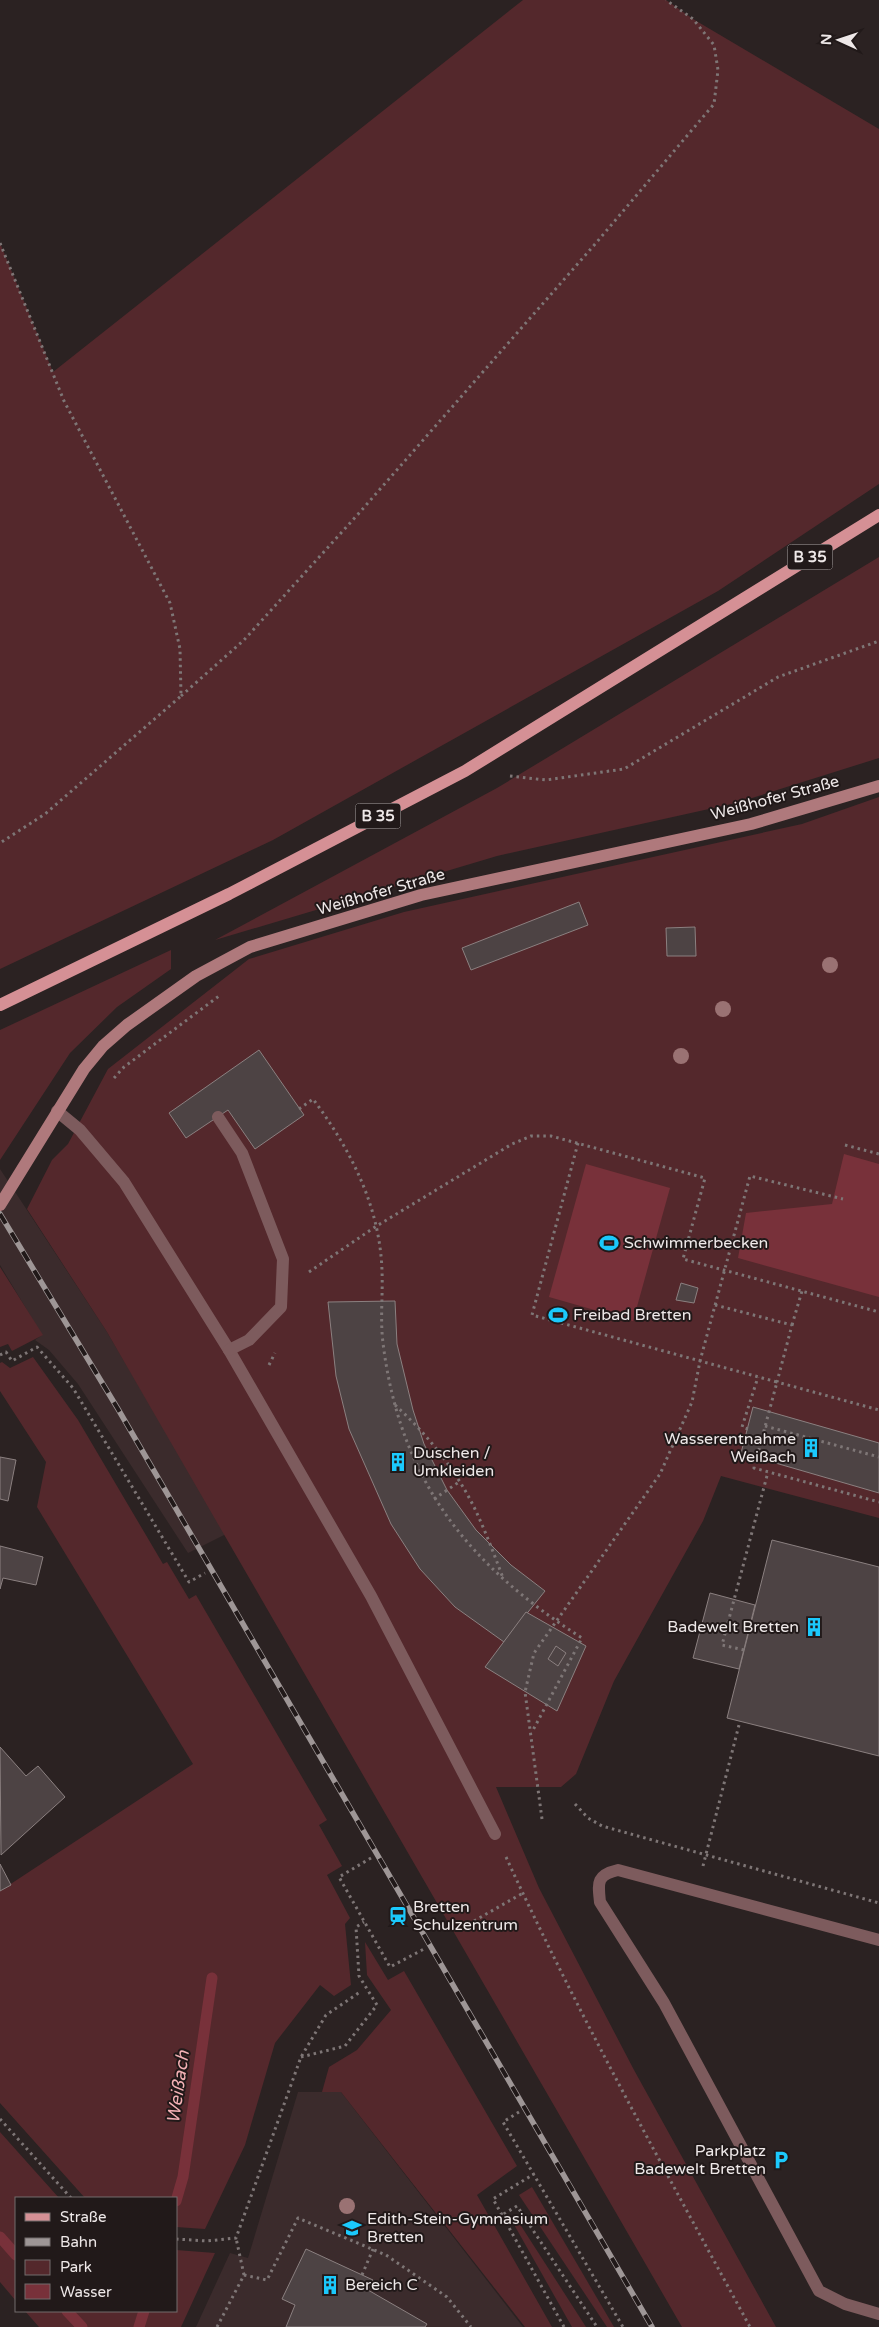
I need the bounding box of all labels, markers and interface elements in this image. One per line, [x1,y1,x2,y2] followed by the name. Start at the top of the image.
[814,15,864,65] north arrow
[818,33,835,45] text: N
[788,544,832,570] road number: B 35
[709,771,841,825] street label: Weißhofer Straße
[356,804,400,828] road number: B 35
[315,864,447,920] street label: Weißhofer Straße
[598,1232,620,1254] sports icon: Schwimmerbecken
[624,1233,768,1253] place label: Schwimmerbecken
[547,1304,569,1326] sports icon: Freibad Bretten
[573,1305,691,1325] place label: Freibad Bretten
[664,1429,796,1467] place label: Wasserentnahme Weißach
[800,1437,822,1459] building icon: Wasserentnahme Weißach
[413,1443,494,1481] place label: Duschen / Umkleiden
[387,1451,409,1473] building icon: Duschen / Umkleiden
[803,1616,825,1638] building icon: Badewelt Bretten
[667,1617,799,1637] place label: Badewelt Bretten
[413,1897,518,1935] place label: Bretten Schulzentrum
[387,1905,409,1927] station icon: Bretten Schulzentrum
[162,2048,194,2125] water label: Weißach
[634,2141,766,2179] place label: Parkplatz Badewelt Bretten
[770,2149,792,2171] parking icon: Parkplatz Badewelt Bretten
[15,2197,178,2312] legend
[60,2208,106,2226] text: Straße
[367,2209,548,2247] place label: Edith-Stein-Gymnasium Bretten
[341,2217,363,2239] school or university icon: Edith-Stein-Gymnasium Bretten
[60,2233,97,2251] text: Bahn
[60,2258,92,2276] text: Park
[319,2274,341,2296] building icon: Bereich C
[345,2275,418,2295] place label: Bereich C
[60,2283,112,2301] text: Wasser

